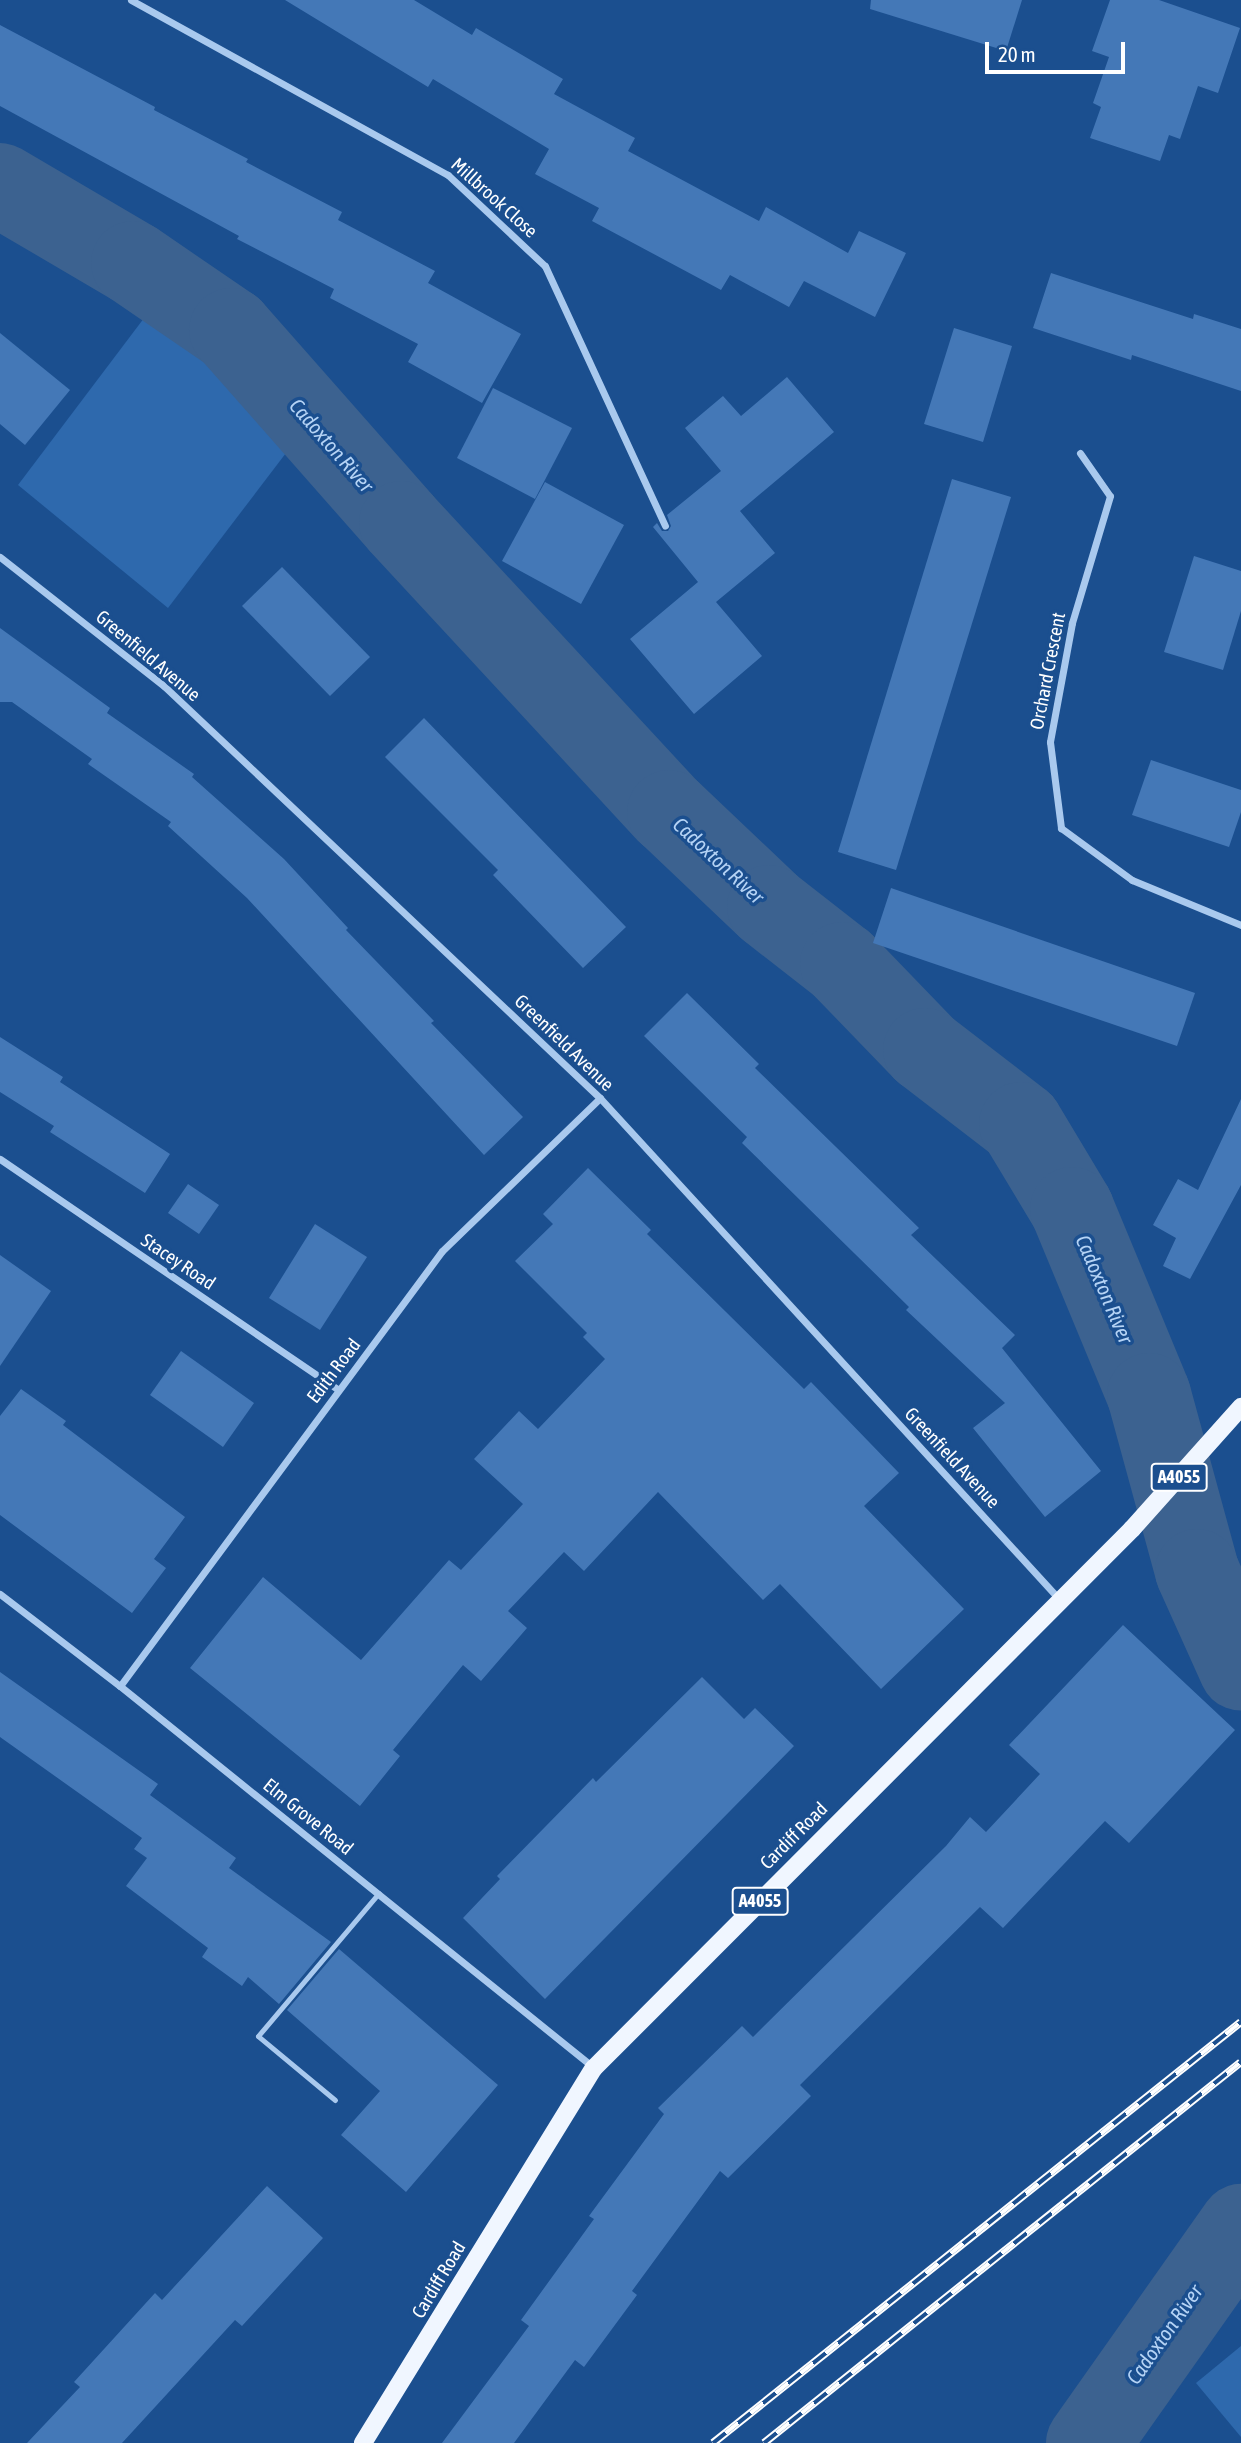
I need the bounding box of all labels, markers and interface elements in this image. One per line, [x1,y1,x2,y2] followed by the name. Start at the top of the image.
[989,28,1129,72] scale bar
[998,42,1036,66] text: 20 m
[446,153,542,243] street label: Millbrook Close
[285,393,379,497] water label: Cadoxton River
[91,606,205,706] street label: Greenfield Avenue
[1025,611,1071,731] street label: Orchard Crescent
[668,811,770,909] water label: Cadoxton River
[510,990,618,1096] street label: Greenfield Avenue
[137,1229,219,1295] street label: Stacey Road
[1071,1231,1139,1347] water label: Cadoxton River
[302,1334,366,1408] street label: Edith Road
[900,1403,1004,1513] street label: Greenfield Avenue
[1149,1462,1209,1492] road number: A4055
[258,1774,358,1860] street label: Elm Grove Road
[756,1798,832,1874] street label: Cardiff Road
[730,1886,790,1915] road number: A4055
[407,2237,471,2323] street label: Cardiff Road
[1121,2279,1207,2389] water label: Cadoxton River

